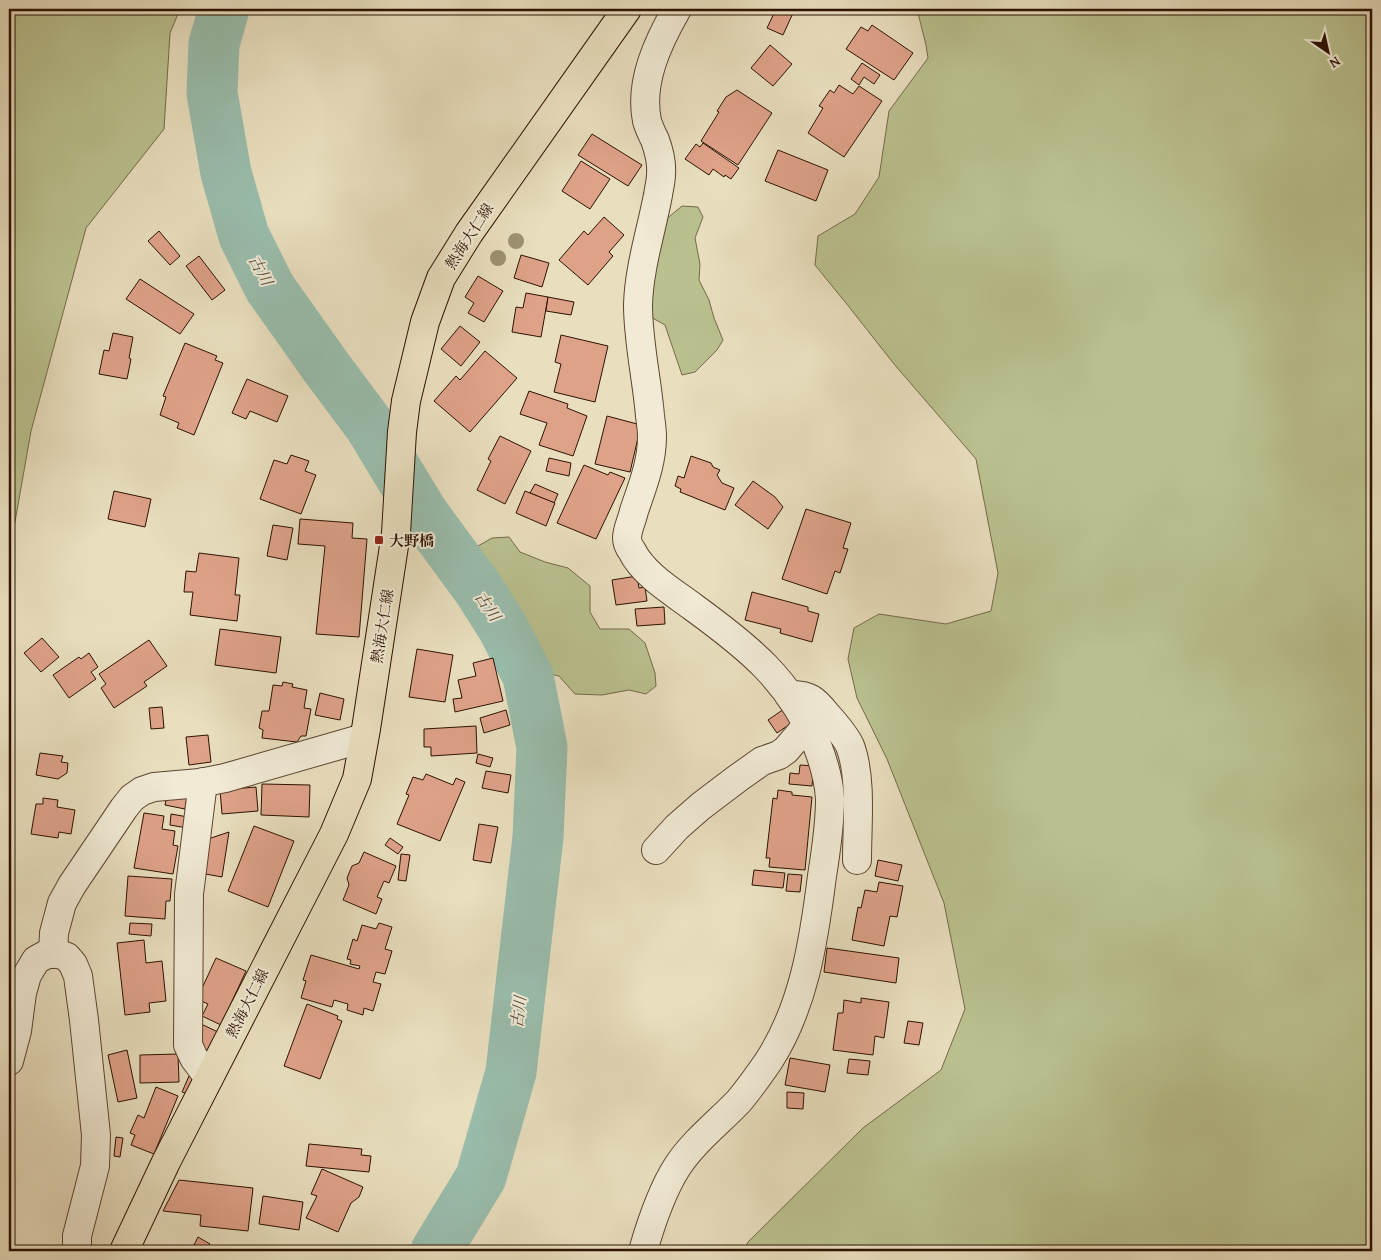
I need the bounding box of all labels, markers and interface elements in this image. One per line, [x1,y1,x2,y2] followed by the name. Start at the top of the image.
[1304,28,1354,78] north arrow
[1325,52,1345,74] text: N
[440,199,498,273] street label: 熱海大仁線
[243,250,280,292] water label: 古川
[389,530,434,551] place label: 大野橋
[373,534,385,546] marker: 大野橋
[469,586,508,628] water label: 古川
[366,587,398,665] street label: 熱海大仁線
[221,965,273,1041] street label: 熱海大仁線
[504,993,532,1029] water label: 古川

